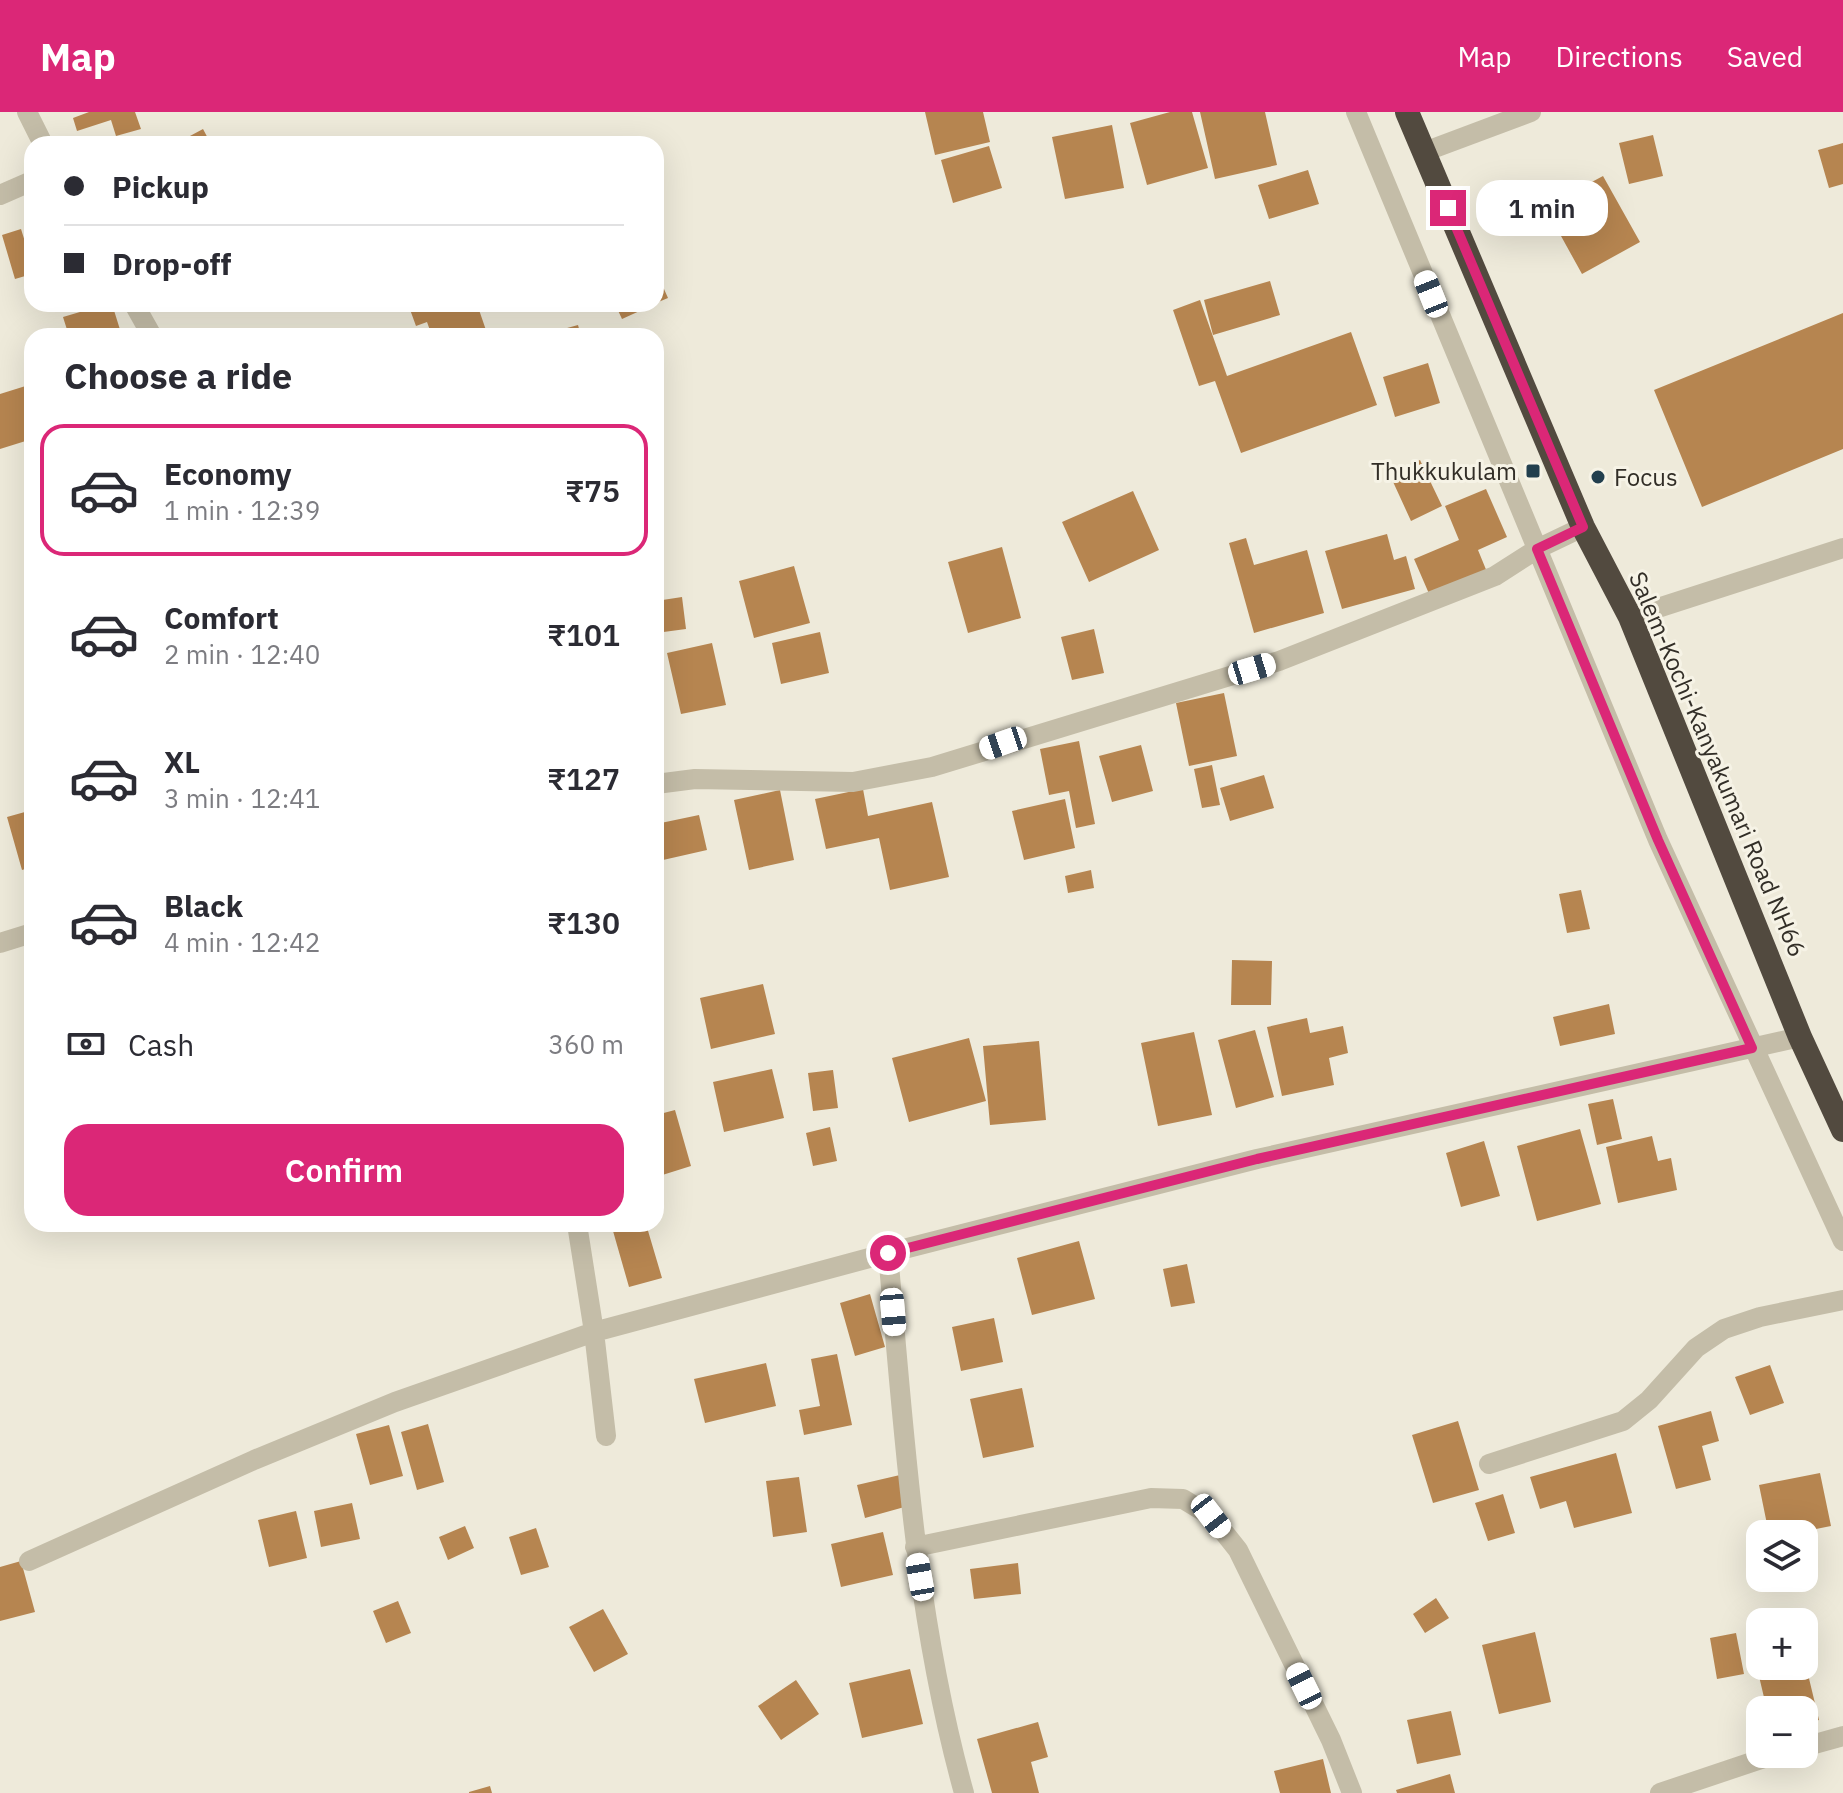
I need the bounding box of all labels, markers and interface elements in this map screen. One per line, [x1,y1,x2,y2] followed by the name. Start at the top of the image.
[40,32,116,81] text: Map
[1457,38,1511,75] text: Map
[1555,38,1683,75] text: Directions
[1727,38,1803,75] text: Saved
[112,167,209,206] text: Pickup
[1476,180,1608,236] callout: 1 min
[1430,190,1466,226] route end
[1508,191,1576,225] text: 1 min
[112,244,231,283] text: Drop-off
[1411,267,1451,321] car
[64,352,292,399] text: Choose a ride
[68,454,140,526] icon: car
[164,454,292,493] text: Economy
[1371,455,1517,487] place label: Thukkukulam
[1614,461,1678,493] place label: Focus
[1524,462,1542,480] marker: Thukkukulam
[1589,468,1607,486] marker: Focus
[565,471,620,510] text: ₹75
[164,493,320,527] text: 1 min · 12:39
[1622,566,1814,962] street label: Salem-Kochi-Kanyakumari Road NH66
[68,598,140,670] icon: car
[164,598,279,637] text: Comfort
[547,615,620,654] text: ₹101
[164,637,320,671] text: 2 min · 12:40
[1226,651,1278,687] car
[976,724,1030,762] car
[68,742,140,814] icon: car
[164,742,200,781] text: XL
[547,759,620,798] text: ₹127
[164,781,320,815] text: 3 min · 12:41
[68,886,140,958] icon: car
[164,886,243,925] text: Black
[547,903,620,942] text: ₹130
[164,925,320,959] text: 4 min · 12:42
[64,1022,108,1066] icon: cash
[128,1025,194,1064] text: Cash
[548,1027,624,1061] text: 360 m
[64,1124,624,1216] button: Confirm
[870,1235,906,1271] route start
[879,1287,907,1337] car
[1187,1490,1235,1542] car
[1746,1520,1818,1768] map controls
[1746,1520,1818,1592] button: layers
[904,1551,936,1603] car
[1746,1608,1818,1680] button: +
[1283,1659,1325,1713] car
[1746,1696,1818,1768] button: −

